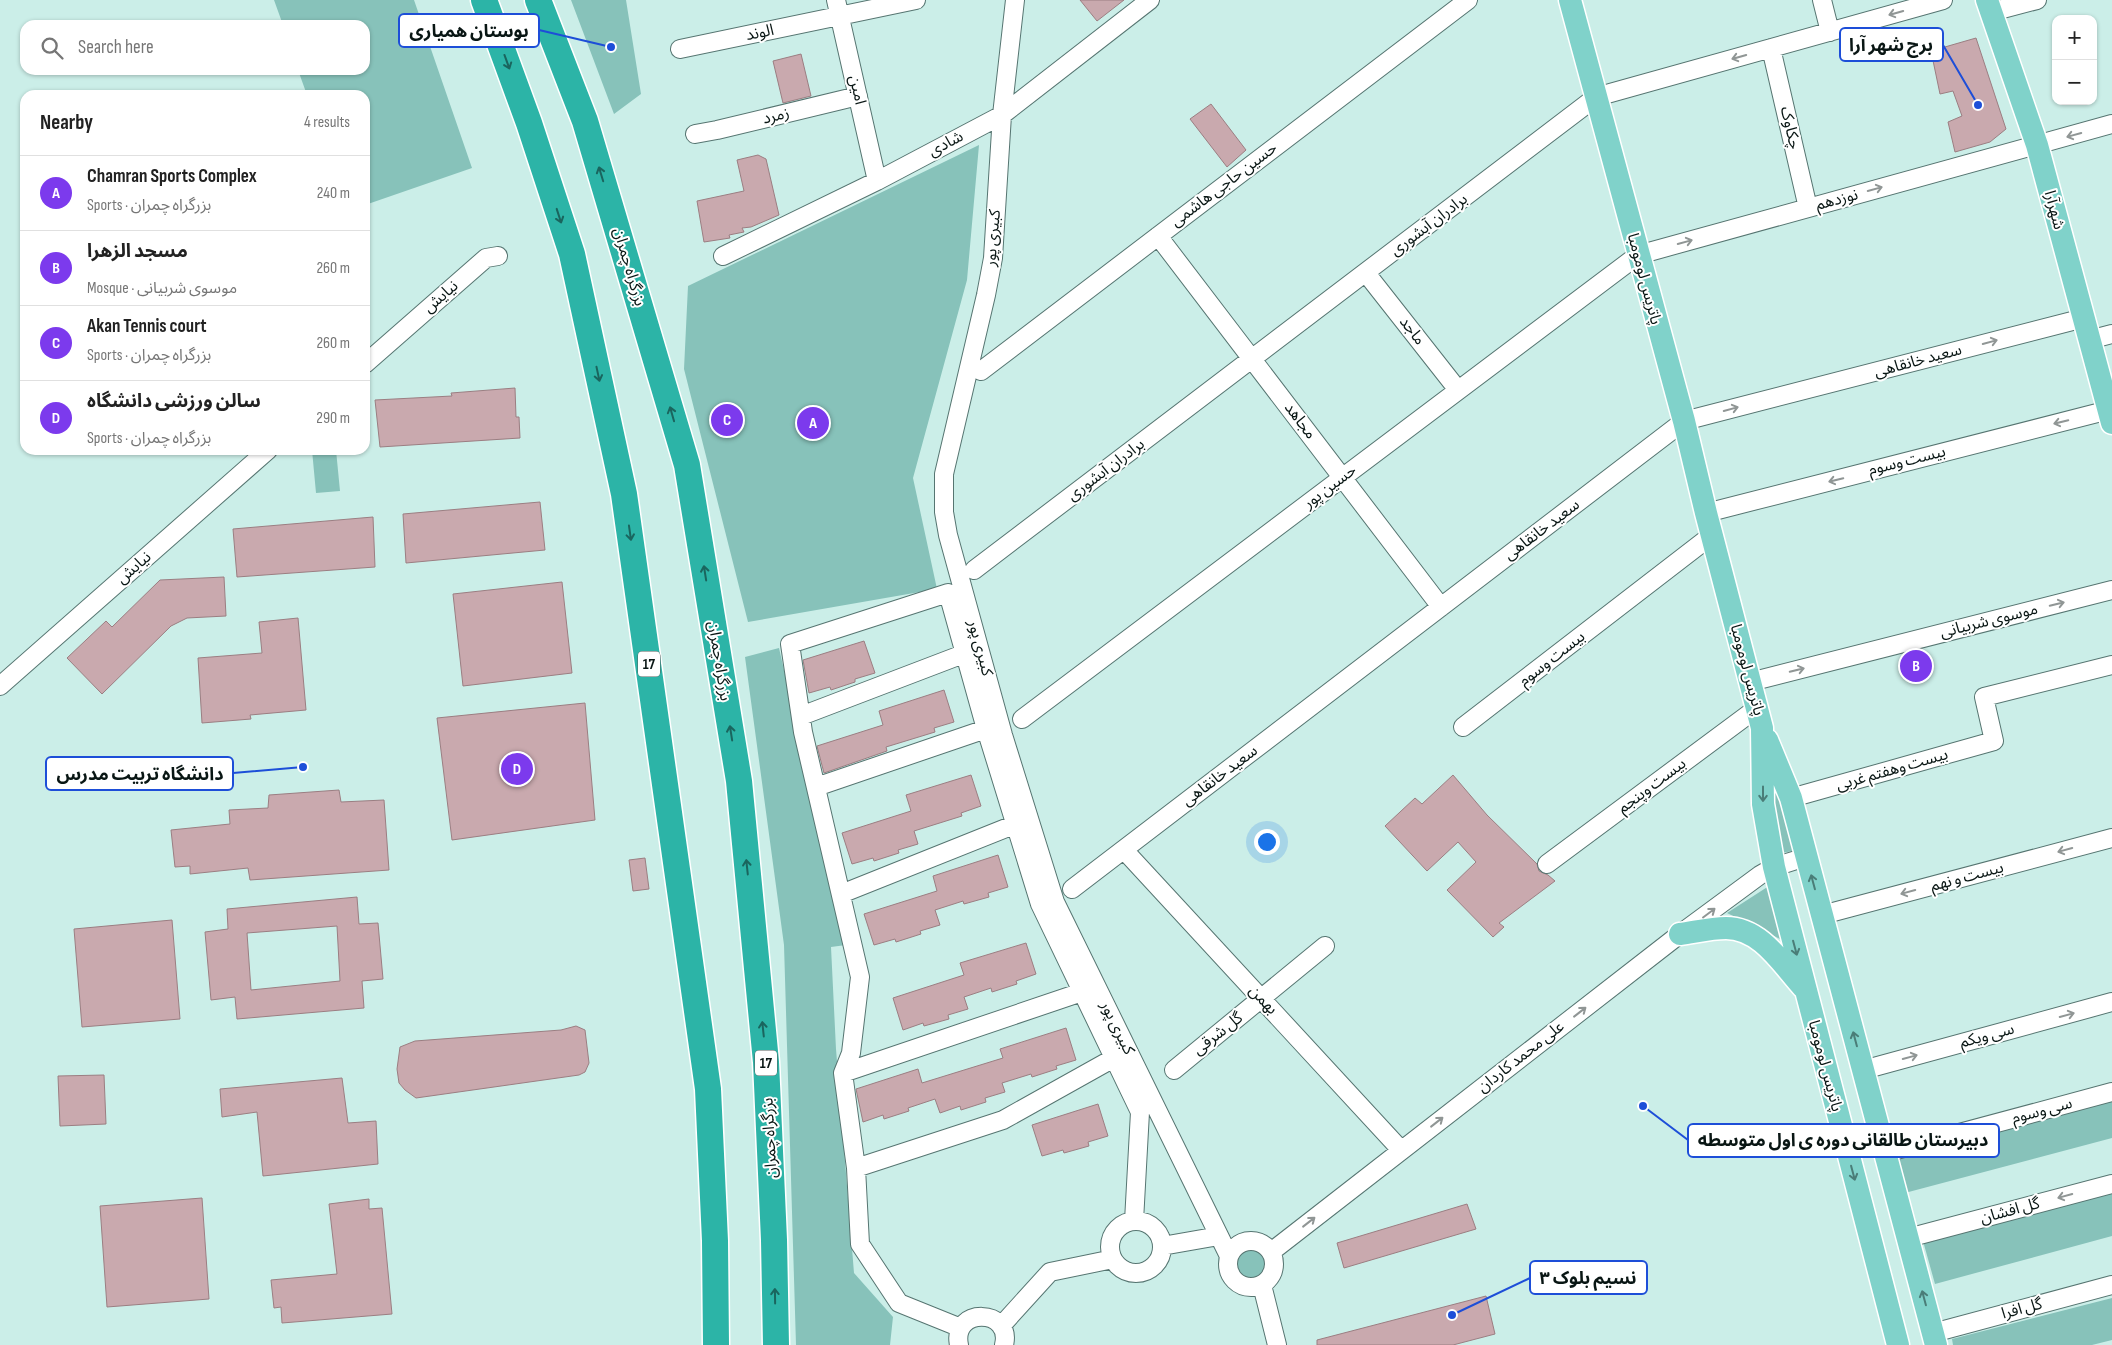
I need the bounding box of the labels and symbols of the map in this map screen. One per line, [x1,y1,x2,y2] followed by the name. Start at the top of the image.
[1888,9,1904,18] one-way arrow
[399,14,539,47] callout: بوستان همیاری
[409,21,529,42] text: بوستان همیاری
[744,21,776,45] street label: الوند
[1840,28,1943,61] callout: برج شهر آرا
[1849,34,1933,58] text: برج شهر آرا
[1732,53,1748,62] one-way arrow
[503,54,512,70] one-way arrow
[844,73,870,107] street label: امین
[761,104,791,128] street label: زمرد
[1776,105,1804,151] street label: چکاوک
[925,127,967,161] street label: شادی
[2067,130,2083,140] one-way arrow
[1167,139,1281,231] street label: حسین حاجی هاشمی
[596,167,606,183] one-way arrow
[1867,184,1883,194] one-way arrow
[1814,185,1861,217] street label: نوزدهم
[2040,188,2068,232] street label: شهرآرا
[1387,190,1471,260] street label: برادران آبشوری
[555,208,565,224] one-way arrow
[981,208,1005,268] street label: کبیری پور
[609,226,649,308] street label: بزرگراه چمران
[1623,231,1665,327] street label: پاتریس لومومبا
[1676,236,1692,246] one-way arrow
[420,277,462,317] street label: نیایش
[1395,313,1429,349] street label: ماجد
[1981,337,1997,346] one-way arrow
[1872,340,1964,382] street label: سعید خانقاهی
[594,365,604,381] one-way arrow
[1280,399,1320,443] street label: مجاهد
[711,401,743,439] pin: C
[797,404,829,442] pin: A
[1723,404,1739,413] one-way arrow
[666,406,676,422] one-way arrow
[2054,418,2070,427] one-way arrow
[1064,435,1148,505] street label: برادران آبشوری
[1866,442,1948,482] street label: بیست وسوم
[1299,461,1360,514] street label: حسین پور
[1829,475,1845,485] one-way arrow
[1500,495,1584,565] street label: سعید خانقاهی
[625,525,635,541] one-way arrow
[113,548,155,588] street label: نیایش
[699,565,709,581] one-way arrow
[2048,599,2064,608] one-way arrow
[1938,600,2040,642] street label: موسوی شربیانی
[963,617,997,679] street label: کبیری پور
[703,620,735,702] street label: بزرگراه چمران
[1726,622,1768,718] street label: پاتریس لومومبا
[1515,627,1590,692] street label: بیست وسوم
[1900,647,1932,685] pin: B
[638,652,660,676] road number: 17
[1789,665,1805,674] one-way arrow
[726,726,736,742] one-way arrow
[1178,741,1262,811] street label: سعید خانقاهی
[1834,745,1951,797] street label: بیست وهفتم غربی
[501,750,533,788] pin: D
[1614,754,1691,819] street label: بیست وپنجم
[46,757,233,790] callout: دانشگاه تربیت مدرس
[56,764,224,785] text: دانشگاه تربیت مدرس
[1758,786,1768,802] one-way arrow
[1254,829,1280,855] your location
[2057,846,2073,856] one-way arrow
[1928,858,2006,898] street label: بیست و نهم
[742,860,752,876] one-way arrow
[1808,875,1817,891] one-way arrow
[1900,888,1916,898] one-way arrow
[1702,908,1716,918] one-way arrow
[1791,940,1800,956] one-way arrow
[1245,981,1281,1019] street label: بهمن
[1095,997,1138,1058] street label: کبیری پور
[1573,1006,1586,1017] one-way arrow
[1189,1008,1247,1059] street label: گل شرقی
[2058,1009,2074,1019] one-way arrow
[1474,1017,1568,1097] street label: علی محمد کاردان
[1804,1018,1846,1114] street label: پاتریس لومومبا
[1958,1020,2017,1054] street label: سی ویکم
[758,1021,768,1037] one-way arrow
[1849,1032,1859,1048] one-way arrow
[755,1050,777,1076] road number: 17
[1901,1052,1917,1061] one-way arrow
[2010,1094,2075,1130] street label: سی وسوم
[758,1097,782,1179] street label: بزرگراه چمران
[1430,1116,1443,1127] one-way arrow
[1688,1124,1999,1157] callout: دبیرستان طالقانی دوره ی اول متوسطه
[1698,1130,1988,1151] text: دبیرستان طالقانی دوره ی اول متوسطه
[1849,1165,1858,1181] one-way arrow
[2057,1192,2073,1201] one-way arrow
[1978,1194,2042,1228] street label: گل افشان
[1302,1216,1315,1227] one-way arrow
[1530,1261,1647,1294] callout: نسیم بلوک ۳
[1540,1268,1636,1291] text: نسیم بلوک ۳
[770,1289,780,1305] one-way arrow
[1918,1290,1928,1306] one-way arrow
[1999,1294,2045,1324] street label: گل افرا

